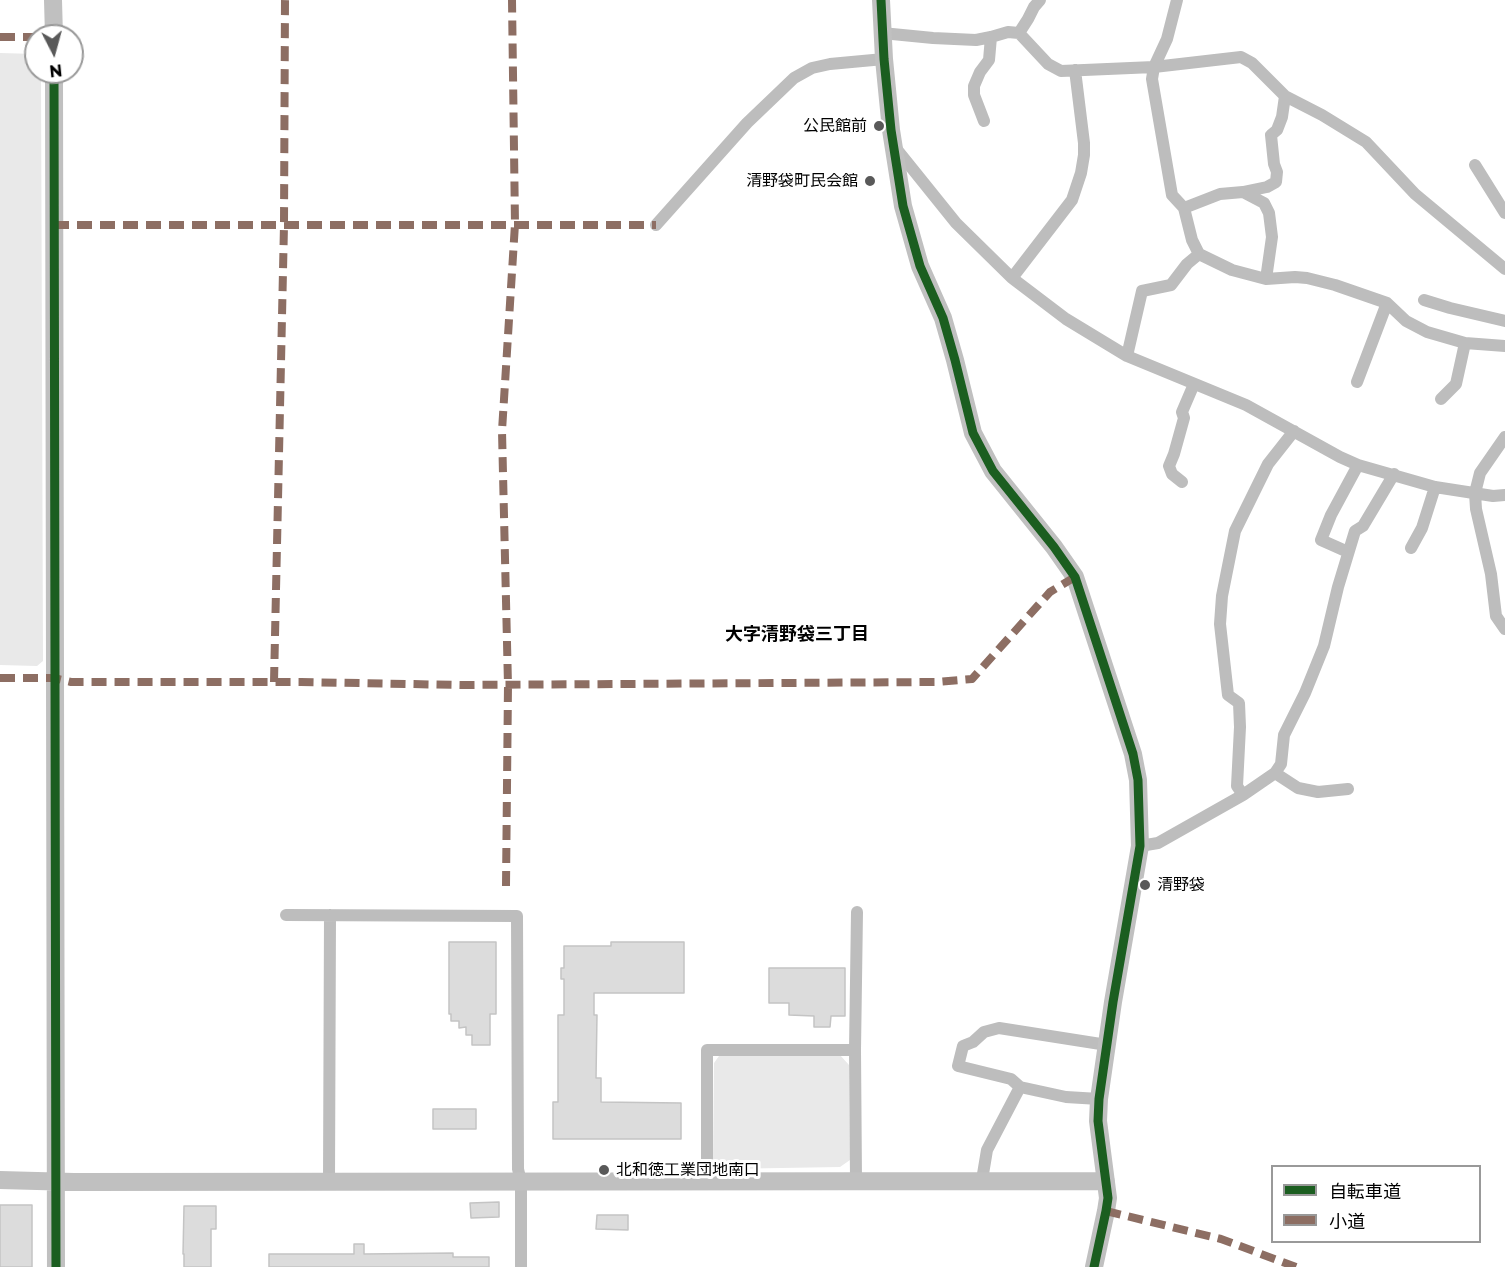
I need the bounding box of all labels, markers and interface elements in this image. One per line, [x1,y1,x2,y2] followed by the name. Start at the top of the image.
[24,24,84,84] north arrow
[48,60,63,81] text: N
[803,116,867,136] place label: 公民館前
[872,119,886,133] marker: 公民館前
[746,171,858,191] place label: 清野袋町民会館
[863,174,877,188] marker: 清野袋町民会館
[725,624,869,646] district label: 大字清野袋三丁目
[1157,875,1205,895] place label: 清野袋
[1138,878,1152,892] marker: 清野袋
[616,1160,760,1180] place label: 北和徳工業団地南口
[597,1163,611,1177] marker: 北和徳工業団地南口
[1271,1165,1481,1243] legend
[1329,1181,1401,1203] text: 自転車道
[1329,1211,1365,1233] text: 小道

